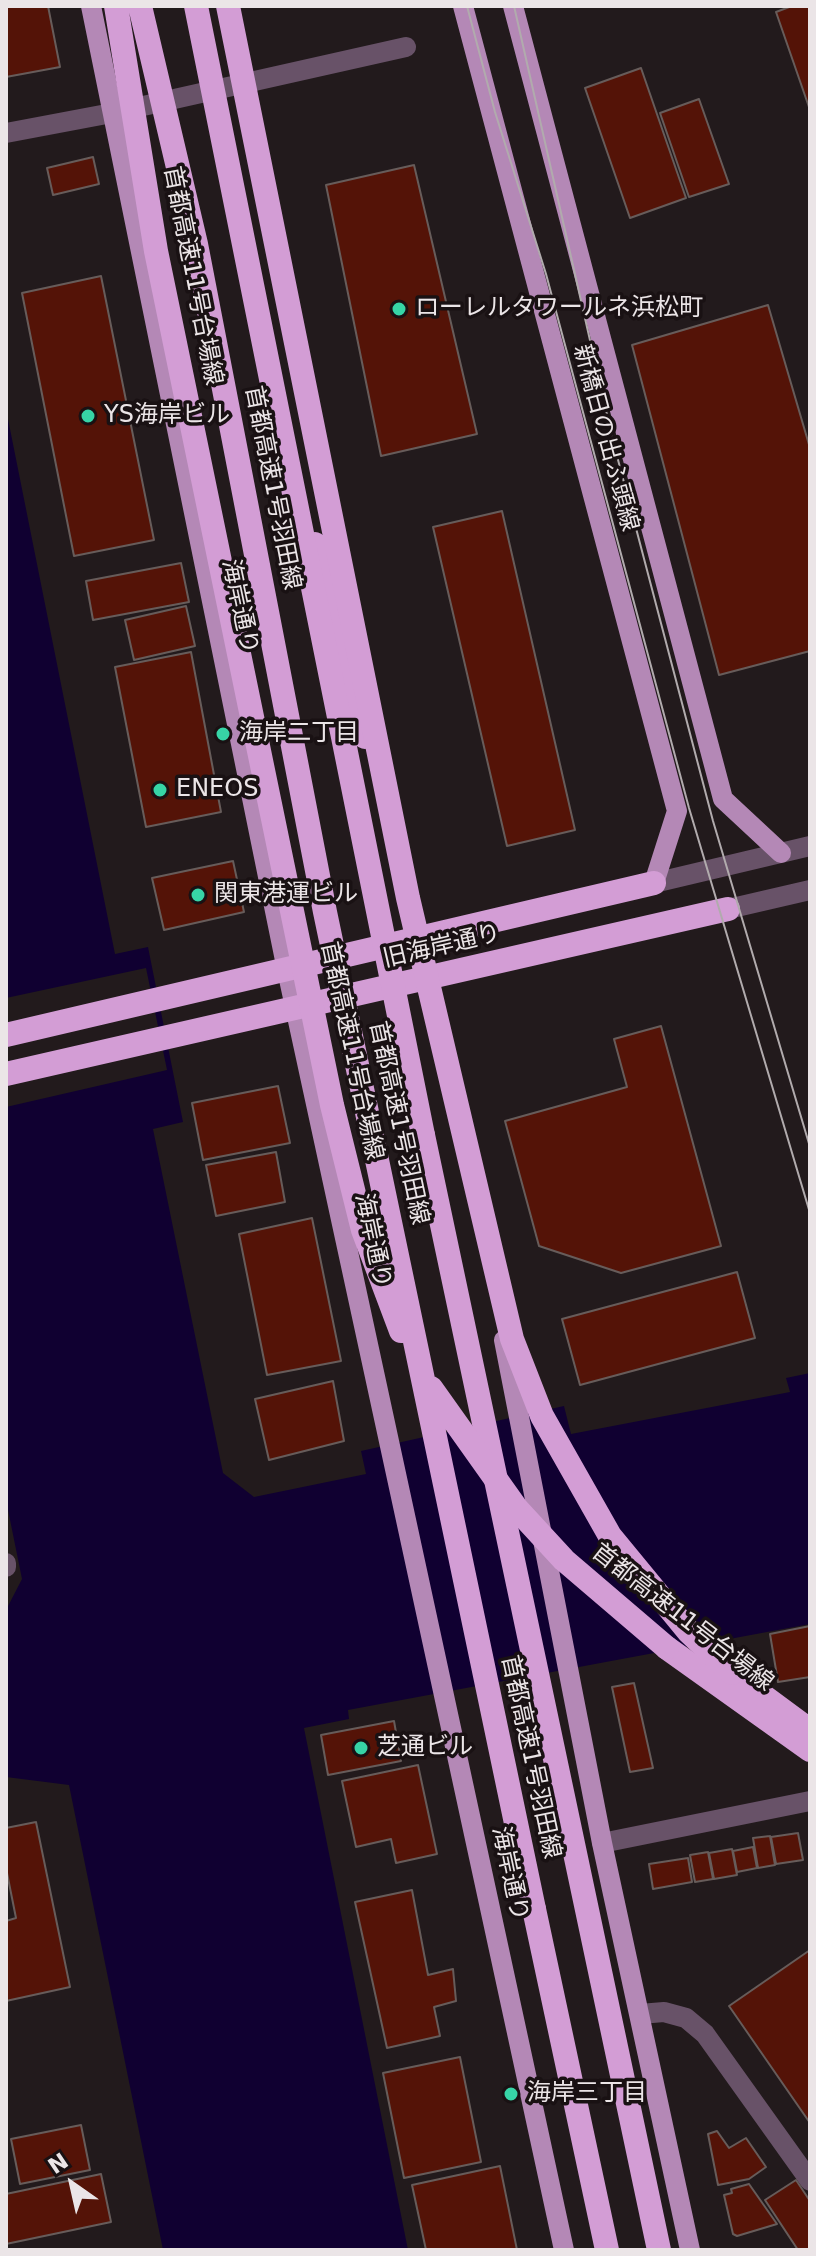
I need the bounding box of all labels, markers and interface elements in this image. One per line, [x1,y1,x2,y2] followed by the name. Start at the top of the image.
[157,164,227,388] street label: 首都高速11号台場線
[415,295,703,323] place label: ローレルタワールネ浜松町
[390,300,408,318] marker: ローレルタワールネ浜松町
[566,342,644,534] street label: 新橋日の出ふ頭線
[238,384,306,592] street label: 首都高速1号羽田線
[104,402,230,430] place label: YS海岸ビル
[79,407,97,425] marker: YS海岸ビル
[215,557,263,657] street label: 海岸通り
[239,720,359,748] place label: 海岸二丁目
[214,725,232,743] marker: 海岸二丁目
[176,776,258,804] place label: ENEOS
[151,781,169,799] marker: ENEOS
[214,881,358,909] place label: 関東港運ビル
[189,886,207,904] marker: 関東港運ビル
[380,919,504,975] street label: 旧海岸通り
[314,939,388,1163] street label: 首都高速11号台場線
[362,1019,434,1227] street label: 首都高速1号羽田線
[348,1191,396,1291] street label: 海岸通り
[585,1538,779,1698] street label: 首都高速11号台場線
[494,1653,566,1861] street label: 首都高速1号羽田線
[377,1734,473,1762] place label: 芝通ビル
[352,1739,370,1757] marker: 芝通ビル
[485,1824,533,1924] street label: 海岸通り
[527,2080,647,2108] place label: 海岸三丁目
[502,2085,520,2103] marker: 海岸三丁目
[32,2144,112,2224] north arrow
[44,2148,73,2179] text: N

